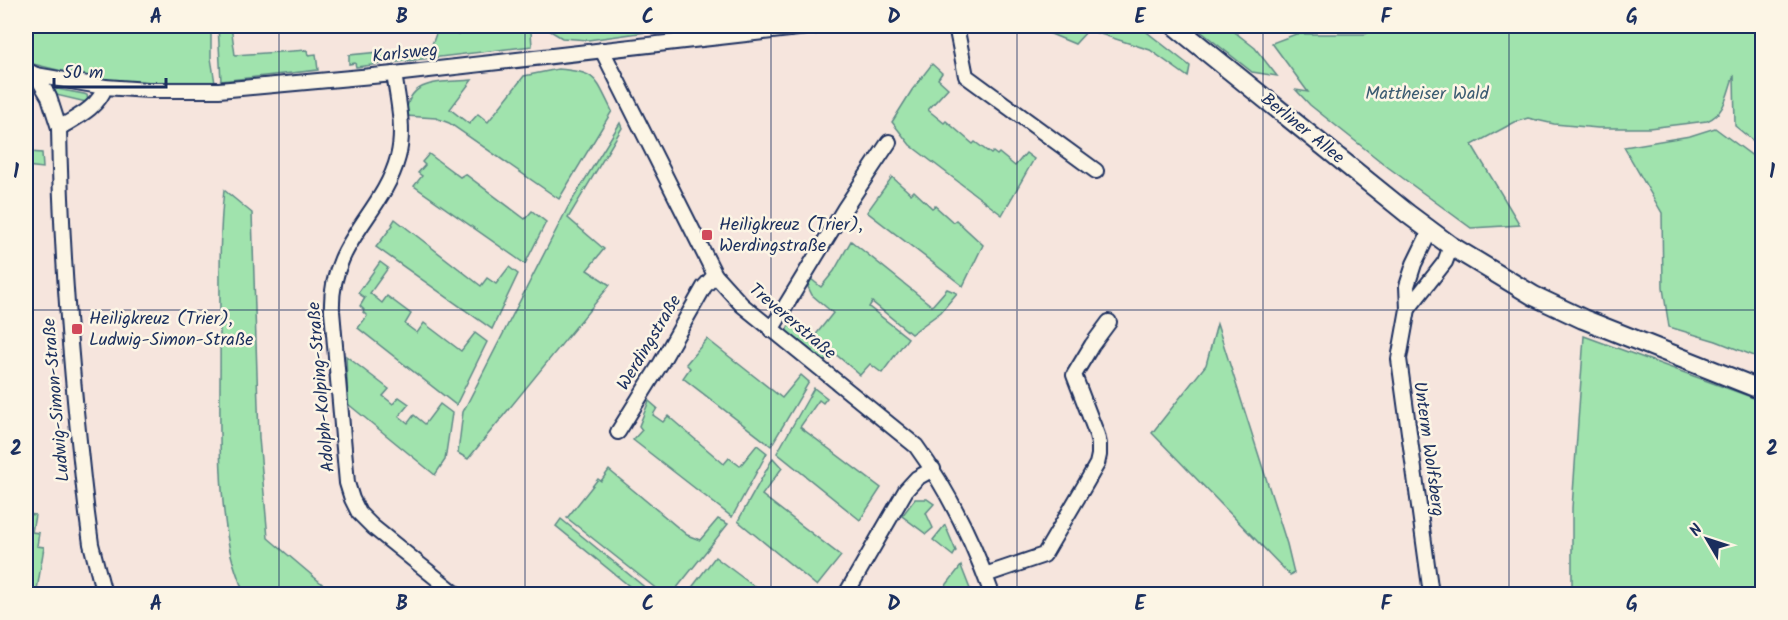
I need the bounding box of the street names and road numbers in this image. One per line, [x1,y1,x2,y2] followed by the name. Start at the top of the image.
[371,36,439,72] street label: Karlsweg
[1254,86,1350,172] street label: Berliner Allee
[742,276,842,368] street label: Trevererstraße
[610,290,690,396] street label: Werdingstraße
[300,301,344,473] street label: Adolph-Kolping-Straße
[35,317,79,483] street label: Ludwig-Simon-Straße
[1404,380,1452,518] street label: Unterm Wolfsberg

